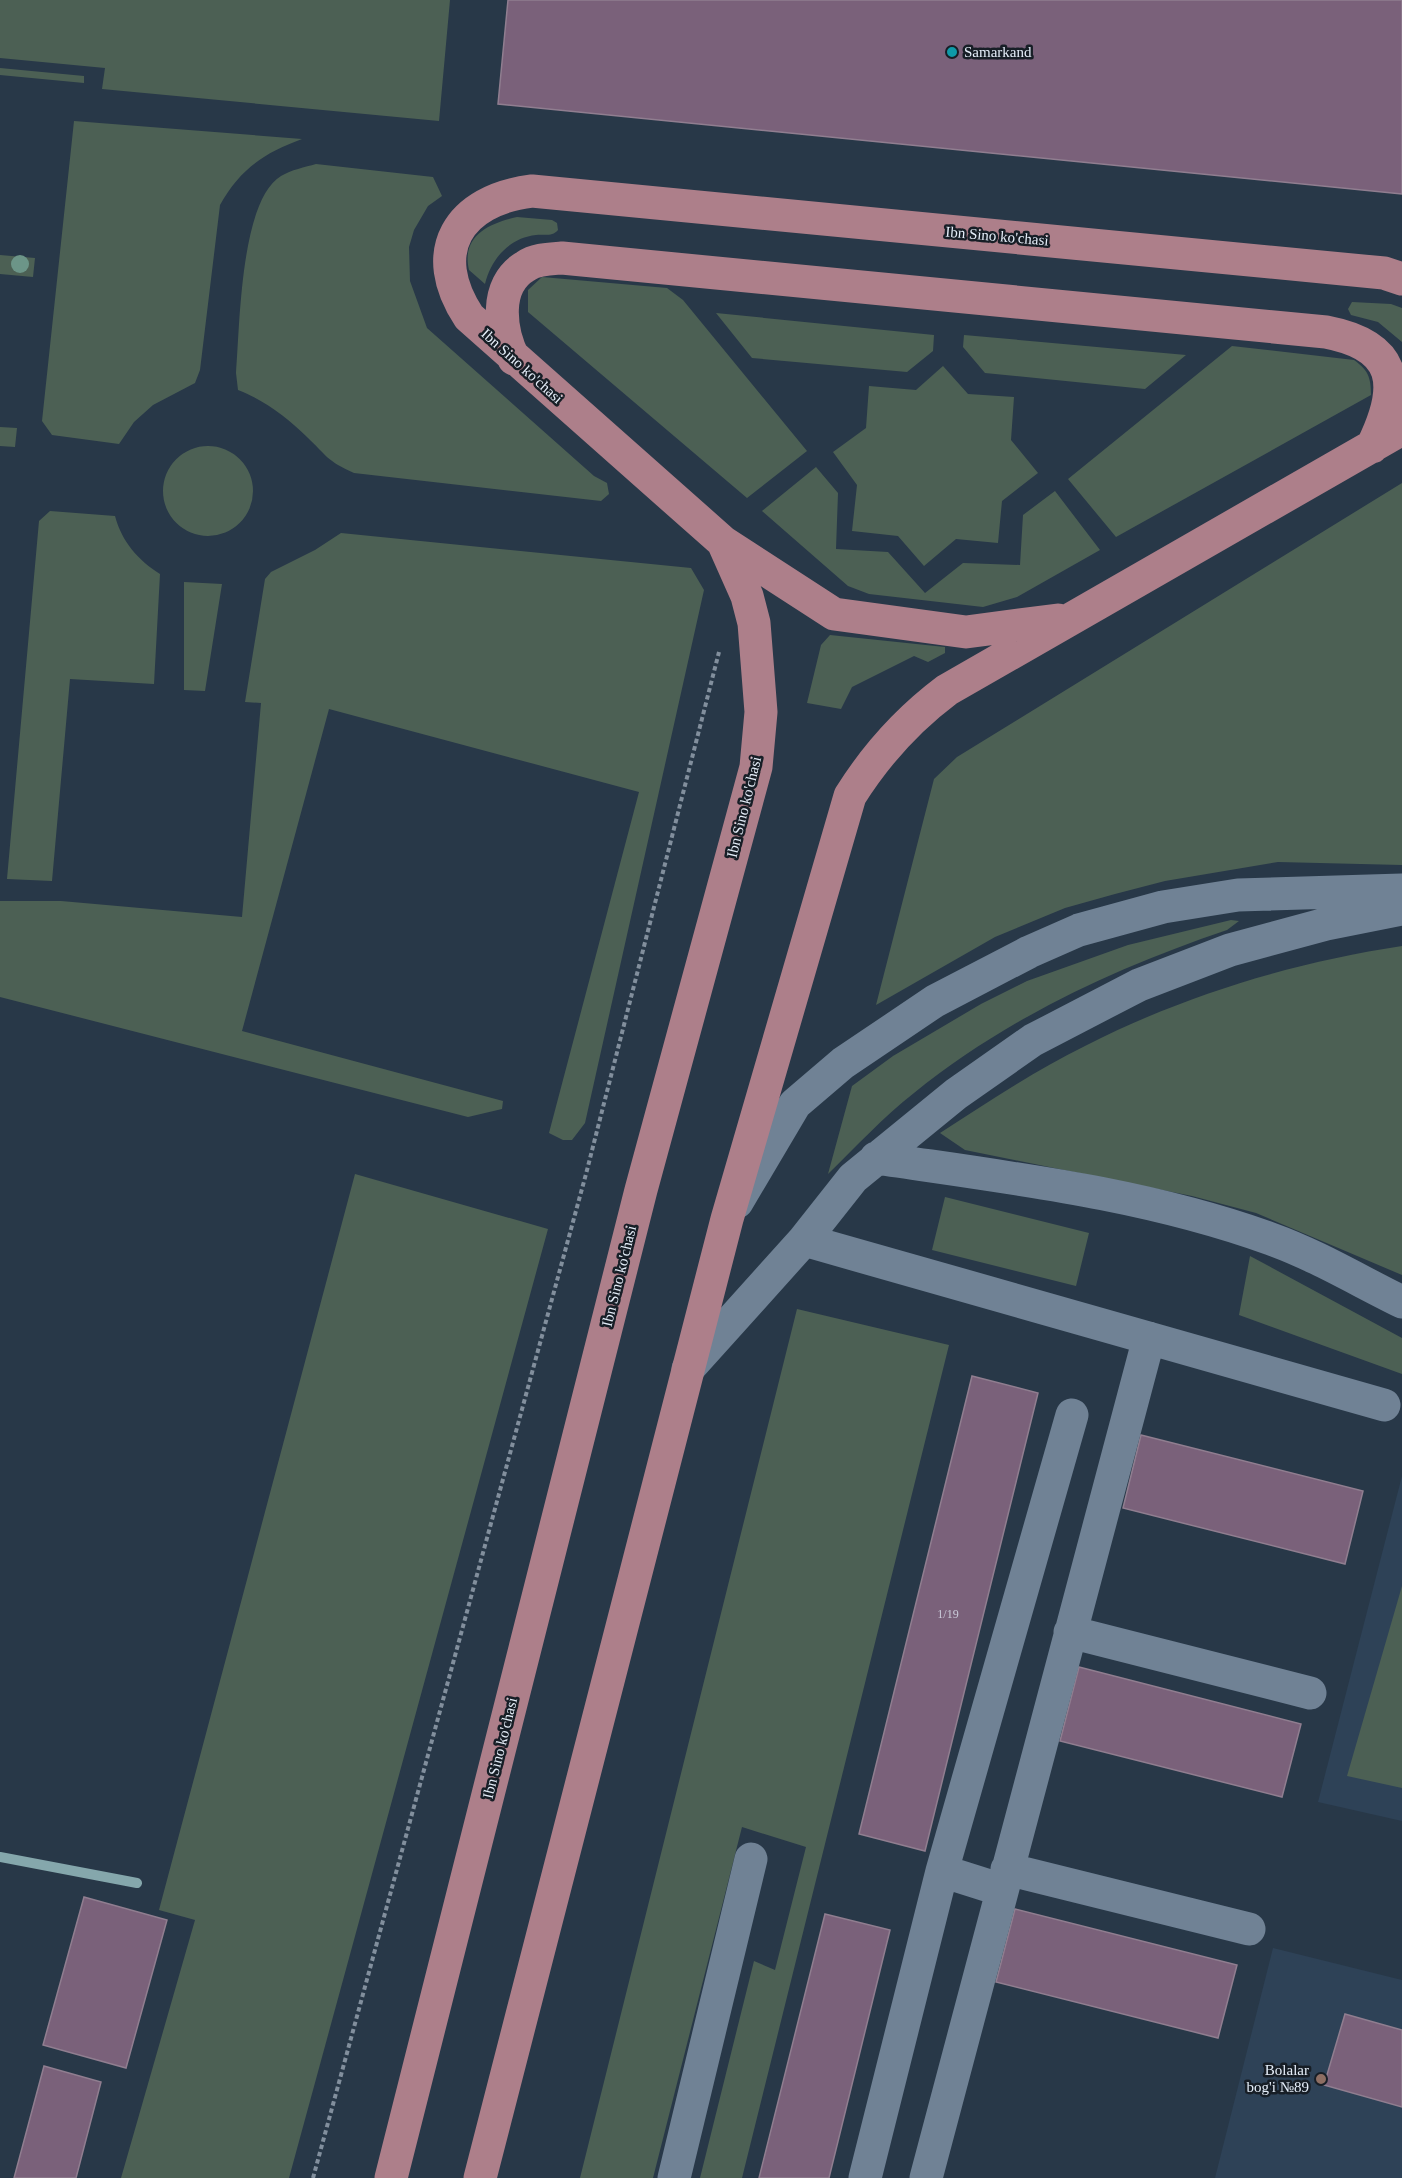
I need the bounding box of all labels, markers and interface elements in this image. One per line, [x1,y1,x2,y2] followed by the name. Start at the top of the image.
[964,44,1032,60] place label: Samarkand
[945,45,959,59] marker: Samarkand
[945,224,1049,248] street label: Ibn Sino ko'chasi
[478,325,566,407] street label: Ibn Sino ko'chasi
[724,755,764,859] street label: Ibn Sino ko'chasi
[599,1224,639,1328] street label: Ibn Sino ko'chasi
[937,1607,959,1621] house number: 1/19
[480,1696,520,1800] street label: Ibn Sino ko'chasi
[1247,2062,1309,2095] place label: Bolalar bog'i №89
[1314,2072,1328,2086] marker: Bolalar bog'i №89

